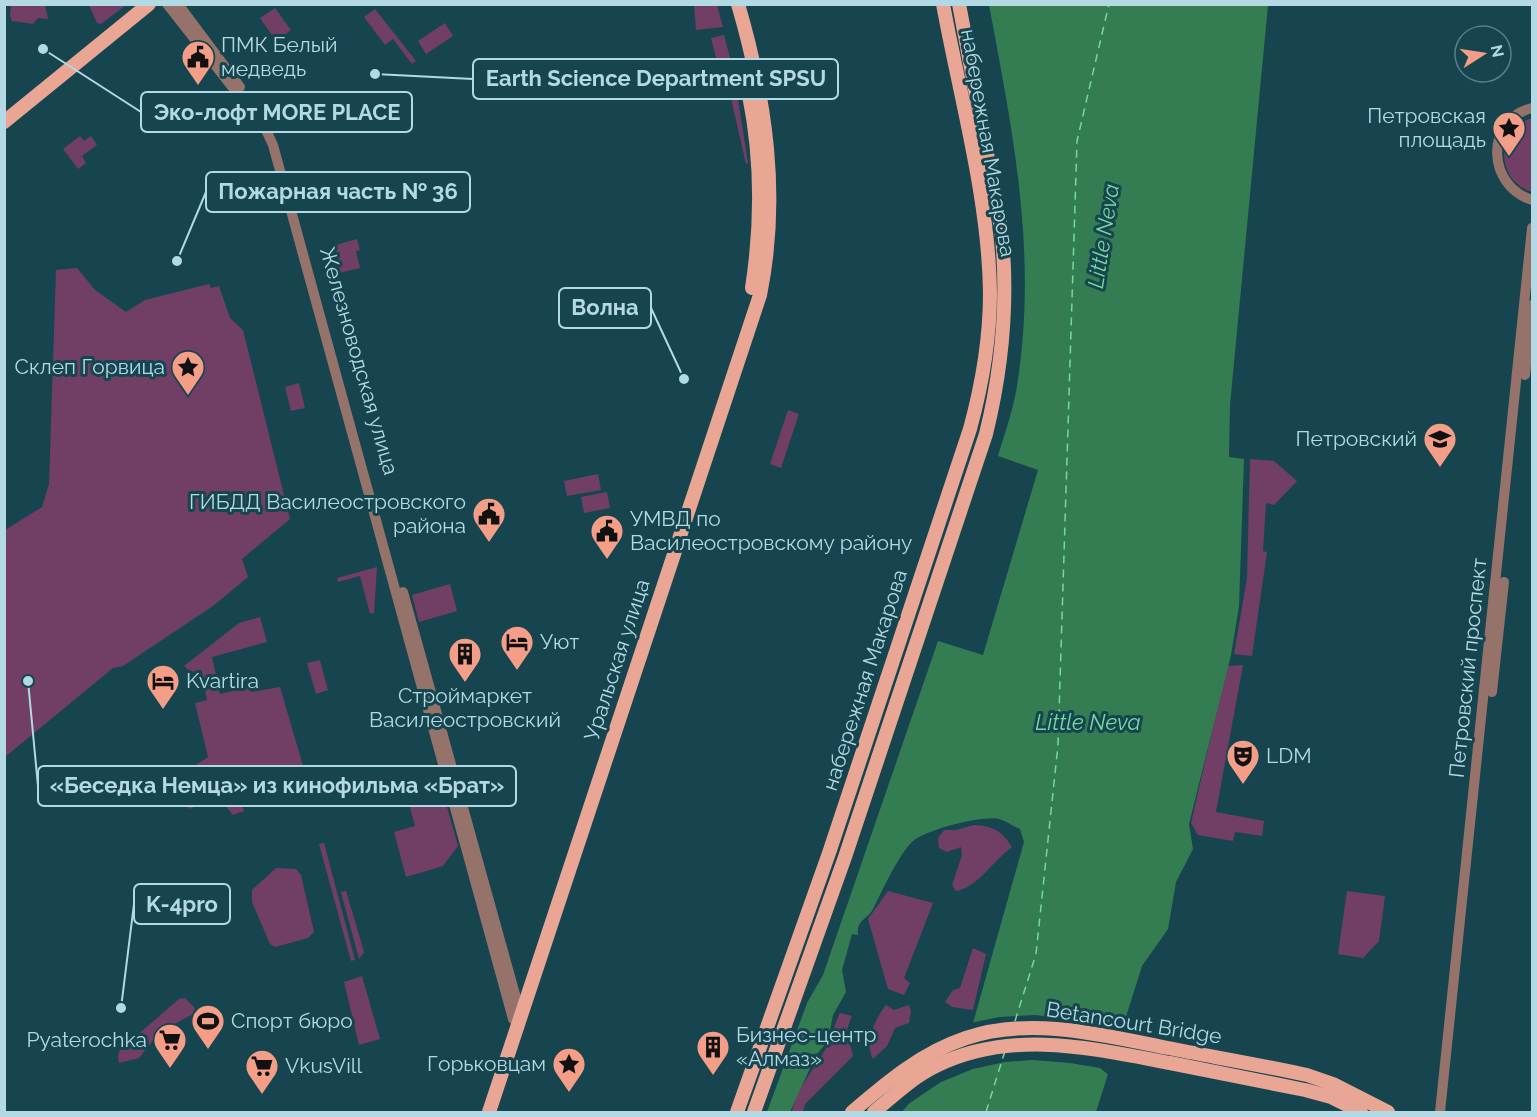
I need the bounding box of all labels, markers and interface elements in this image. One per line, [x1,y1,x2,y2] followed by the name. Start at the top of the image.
[1453,24,1513,84] north arrow
[956,27,1021,259] street label: набережная Макарова
[221,32,338,81] place label: ПМК Белый медведь
[180,39,216,86] public building icon: ПМК Белый медведь
[1487,43,1508,59] text: N
[473,59,838,99] callout: Earth Science Department SPSU
[486,65,826,91] text: Earth Science Department SPSU
[141,92,412,132] callout: Эко-лофт MORE PLACE
[154,99,400,125] text: Эко-лофт MORE PLACE
[1367,103,1486,152] place label: Петровская площадь
[1491,110,1527,157] place icon: Петровская площадь
[206,172,470,212] callout: Пожарная часть № 36
[218,178,458,204] text: Пожарная часть № 36
[1082,182,1124,290] water label: Little Neva
[315,244,404,478] street label: Железноводская улица
[559,288,651,328] callout: Волна
[571,294,639,320] text: Волна
[170,349,206,396] place icon: Склеп Горвица
[15,354,165,379] place label: Склеп Горвица
[1422,421,1458,468] school or university icon: Петровский
[1296,426,1417,451] place label: Петровский
[189,489,466,538] place label: ГИБДД Василеостровского района
[471,496,507,543] public building icon: ГИБДД Василеостровского района
[630,506,912,555] place label: УМВД по Василеостровскому району
[589,513,625,560] public building icon: УМВД по Василеостровскому району
[1444,557,1491,779] street label: Петровский проспект
[817,566,912,793] street label: набережная Макарова
[579,576,654,744] street label: Уральская улица
[499,624,535,671] hotel icon: Уют
[540,629,579,654] place label: Уют
[447,636,483,683] building icon: Строймаркет Василеостровский
[145,663,181,710] hotel icon: Kvartira
[186,668,259,693] place label: Kvartira
[369,683,561,732] place label: Строймаркет Василеостровский
[1035,709,1141,735] water label: Little Neva
[1225,738,1261,785] theatre icon: LDM
[1266,743,1312,768] place label: LDM
[38,766,516,806] callout: «Беседка Немца» из кинофильма «Брат»
[50,772,504,798] text: «Беседка Немца» из кинофильма «Брат»
[134,884,230,924] callout: K-4pro
[146,891,218,917] text: K-4pro
[1045,996,1224,1049] street label: Betancourt Bridge
[190,1003,226,1050] sports icon: Спорт бюро
[231,1008,353,1033] place label: Спорт бюро
[152,1022,188,1069] supermarket icon: Pyaterochka
[736,1022,876,1071] place label: Бизнес-центр «Алмаз»
[26,1027,147,1052] place label: Pyaterochka
[695,1029,731,1076] building icon: Бизнес-центр «Алмаз»
[551,1046,587,1093] place icon: Горьковцам
[244,1048,280,1095] supermarket icon: VkusVill
[427,1051,546,1076] place label: Горьковцам
[285,1053,363,1078] place label: VkusVill

